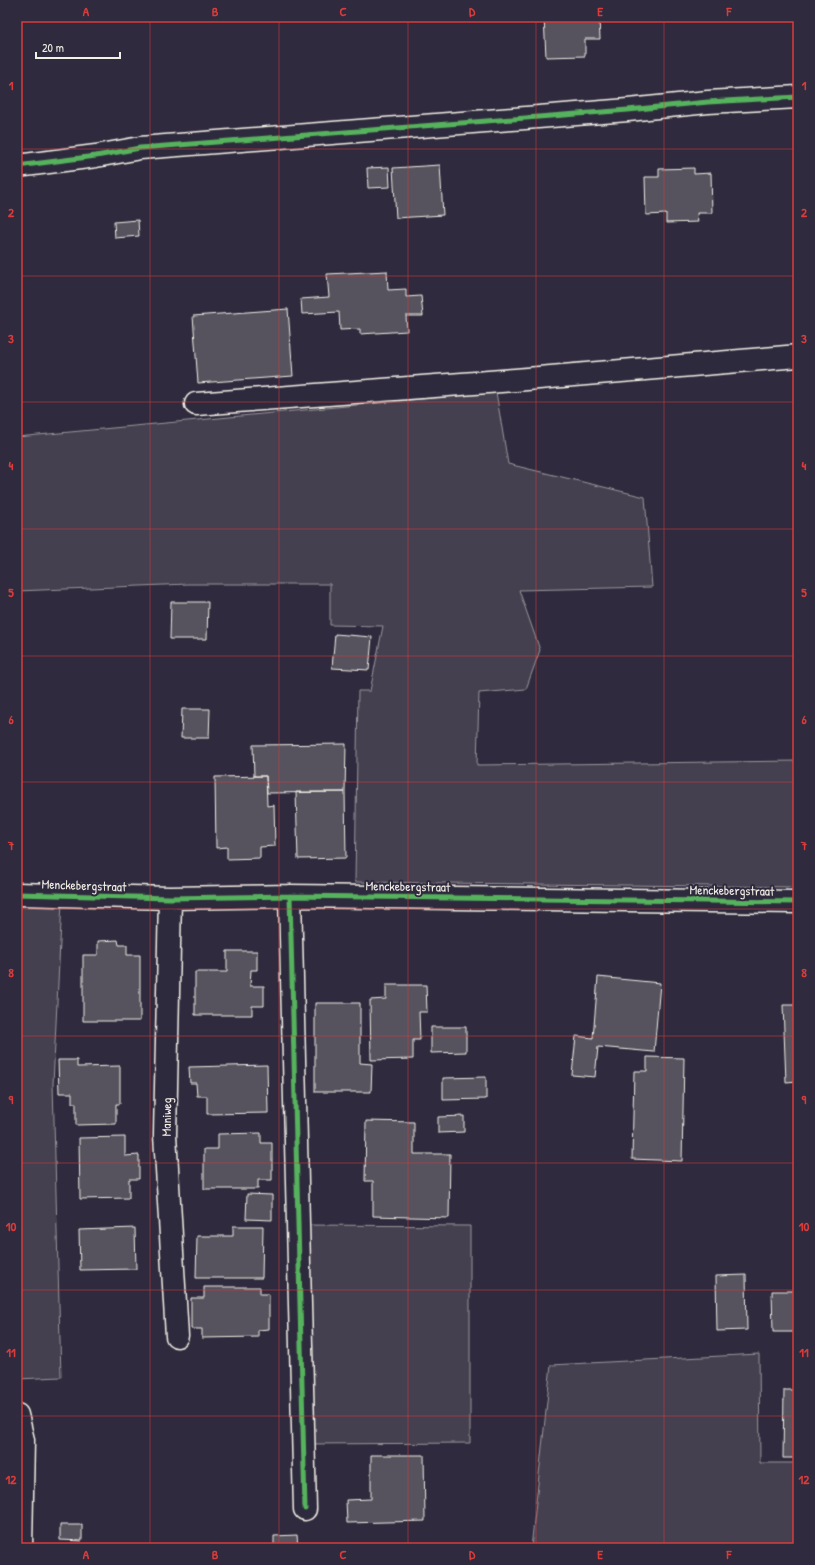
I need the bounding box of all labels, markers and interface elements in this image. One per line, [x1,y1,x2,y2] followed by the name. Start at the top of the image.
[83,2,90,20] text: A
[212,2,219,20] text: B
[339,2,347,20] text: C
[469,2,476,20] text: D
[597,2,603,20] text: E
[726,2,733,20] text: F
[36,34,120,60] scale bar
[42,39,64,56] text: 20 m
[9,76,14,94] text: 1
[802,76,807,94] text: 1
[8,203,15,221] text: 2
[801,203,808,221] text: 2
[8,329,14,347] text: 3
[801,329,807,347] text: 3
[9,456,14,474] text: 4
[802,456,807,474] text: 4
[8,583,14,601] text: 5
[801,583,807,601] text: 5
[8,710,14,728] text: 6
[801,710,807,728] text: 6
[7,836,15,854] text: 7
[800,836,808,854] text: 7
[41,875,127,895] street label: Menckebergstraat
[365,876,451,896] street label: Menckebergstraat
[689,880,775,900] street label: Menckebergstraat
[8,963,14,981] text: 8
[801,963,807,981] text: 8
[9,1090,14,1108] text: 9
[802,1090,807,1108] text: 9
[157,1097,175,1136] street label: Maniweg
[6,1217,16,1235] text: 10
[799,1217,809,1235] text: 10
[6,1343,16,1361] text: 11
[799,1343,809,1361] text: 11
[6,1470,17,1488] text: 12
[799,1470,810,1488] text: 12
[83,1545,90,1563] text: A
[212,1545,219,1563] text: B
[339,1545,347,1563] text: C
[469,1545,476,1563] text: D
[597,1545,603,1563] text: E
[726,1545,733,1563] text: F

